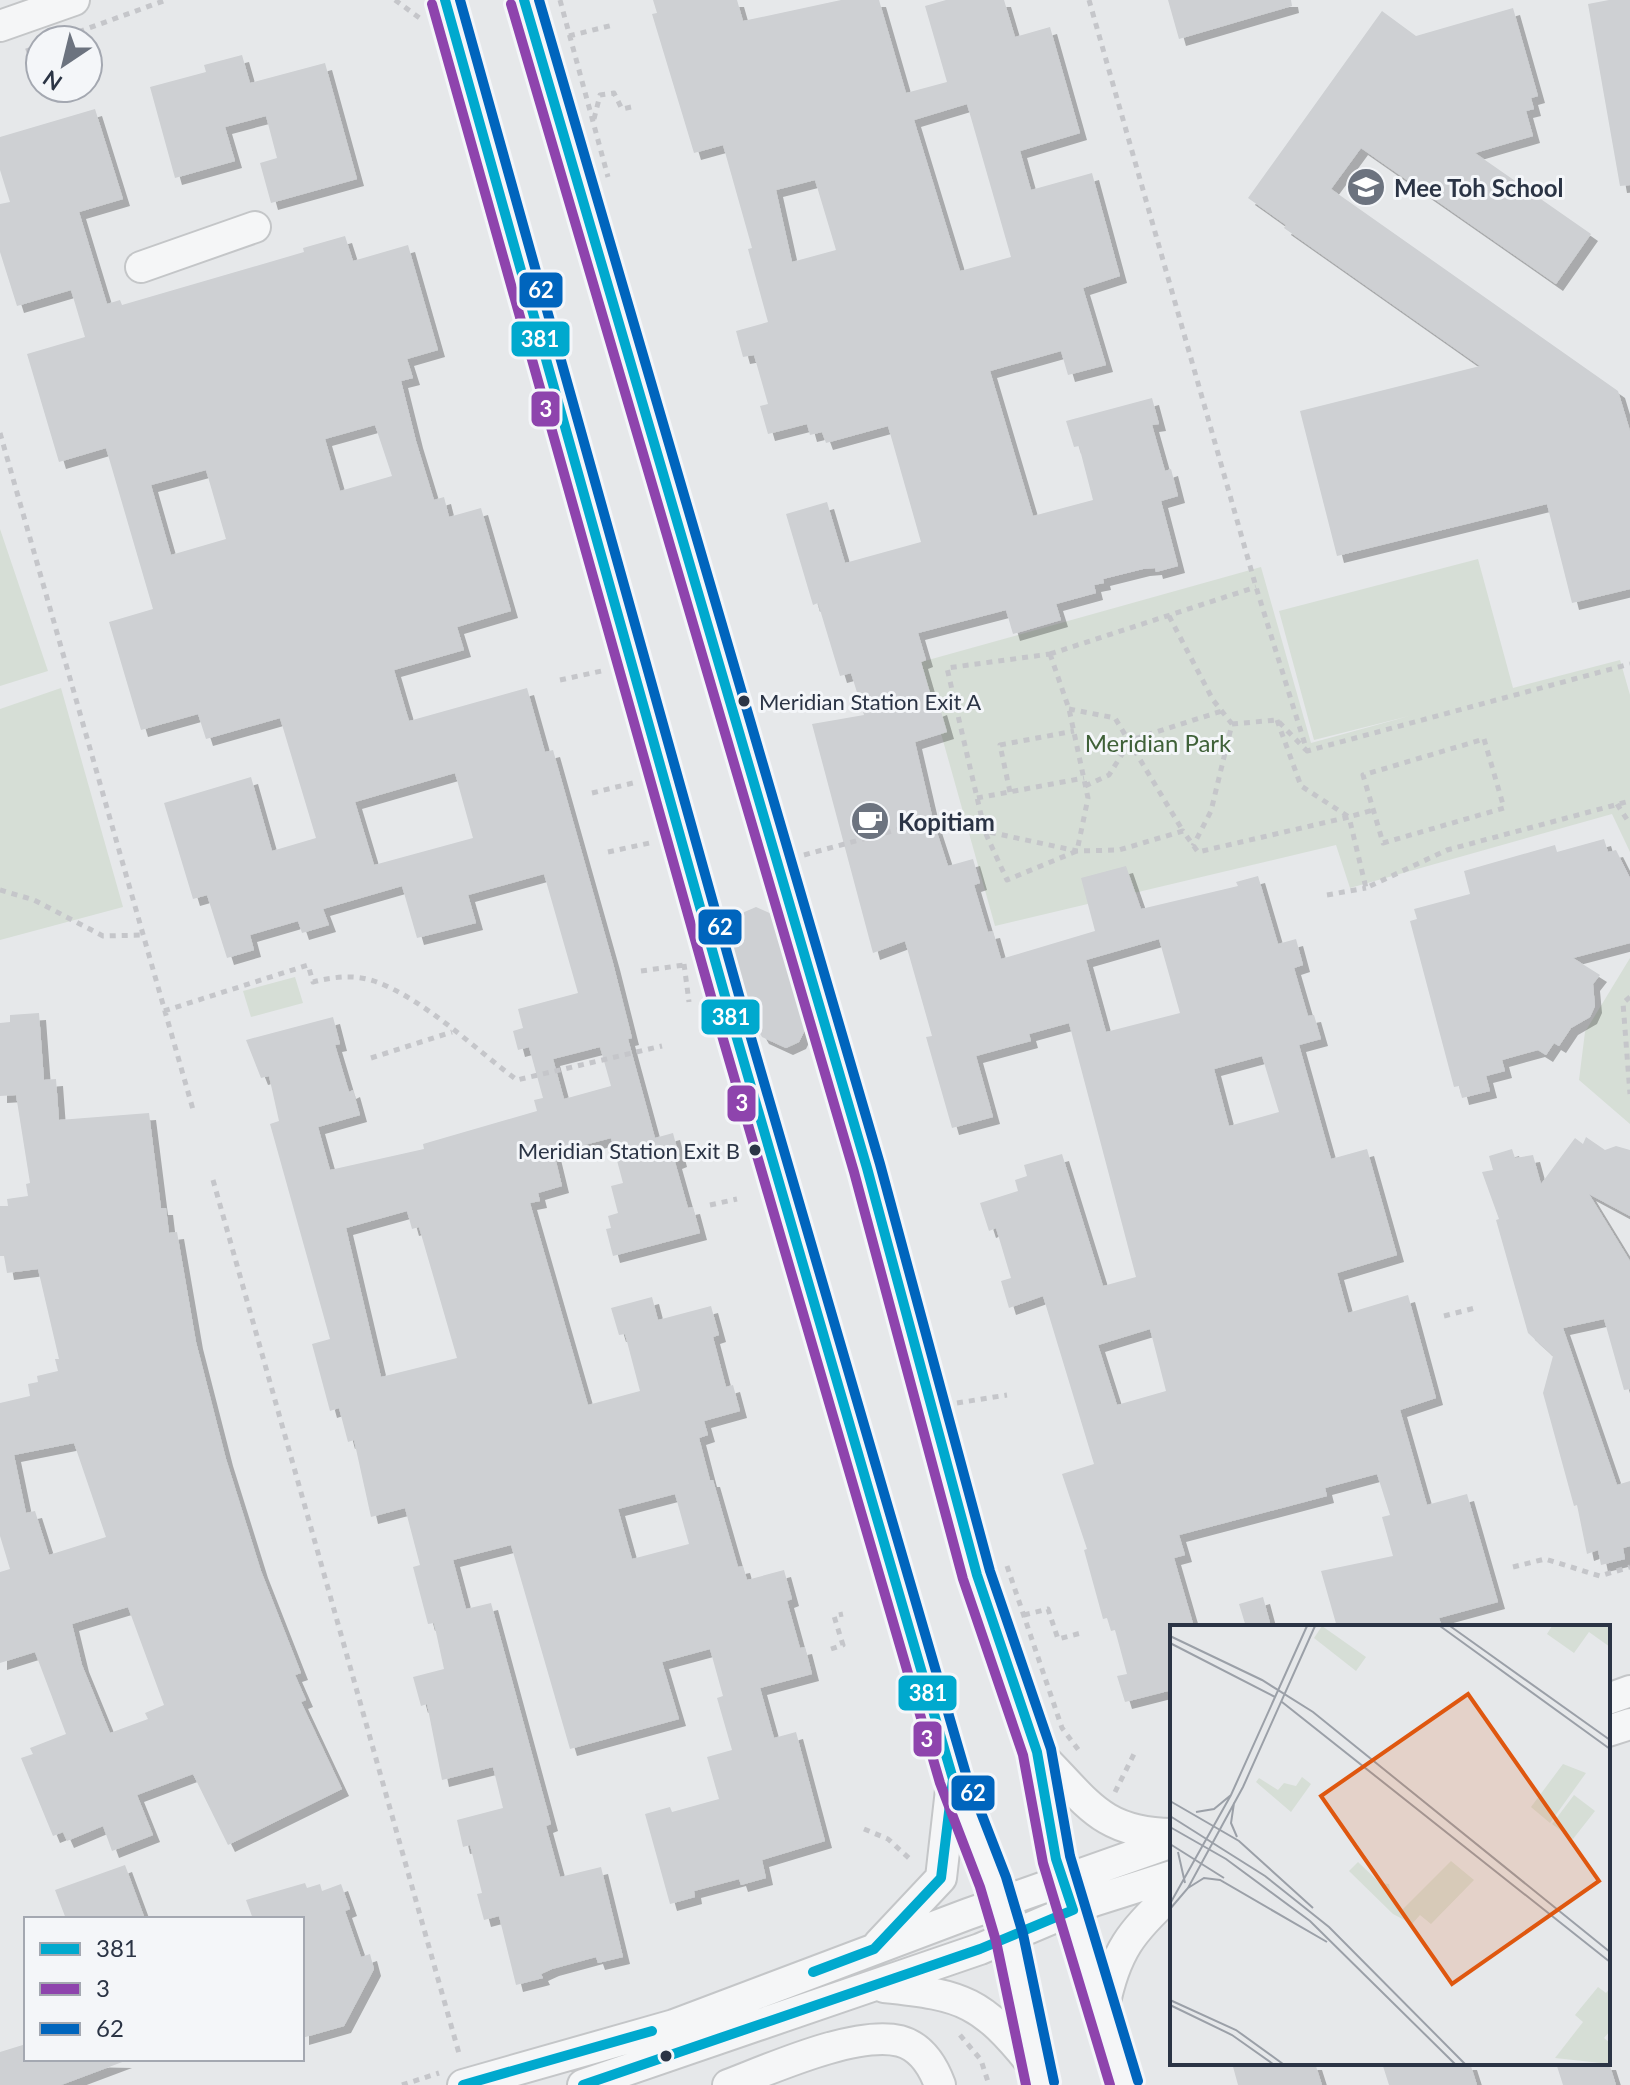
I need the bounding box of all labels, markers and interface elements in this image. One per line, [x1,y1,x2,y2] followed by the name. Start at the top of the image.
[24,24,104,104] north arrow
[38,65,67,97] text: N
[1345,166,1387,208] school or university icon: Mee Toh School
[1394,173,1563,202] place label: Mee Toh School
[518,271,564,309] line badge: 62
[528,276,554,303] text: 62
[510,320,571,358] line badge: 381
[521,325,559,352] text: 381
[530,390,561,428] line badge: 3
[540,395,552,422] text: 3
[759,688,981,715] place label: Meridian Station Exit A
[736,693,752,709] marker: Meridian Station Exit A
[1085,728,1232,757] park label: Meridian Park
[849,800,891,842] cafe icon: Kopitiam
[898,807,995,836] place label: Kopitiam
[697,908,743,946] line badge: 62
[707,913,733,940] text: 62
[700,998,761,1036] line badge: 381
[712,1003,750,1030] text: 381
[726,1084,757,1123] line badge: 3
[736,1089,748,1116] text: 3
[518,1137,740,1164] place label: Meridian Station Exit B
[747,1142,763,1158] marker: Meridian Station Exit B
[1170,1625,1610,2065] inset map
[897,1674,958,1712] line badge: 381
[909,1679,947,1706] text: 381
[912,1720,943,1758] line badge: 3
[921,1725,933,1752] text: 3
[950,1774,996,1812] line badge: 62
[960,1779,986,1806] text: 62
[24,1917,304,2061] legend
[96,1933,138,1962] text: 381
[96,1973,110,2002] text: 3
[96,2013,124,2042] text: 62
[658,2048,674,2064] unlabelled marker

